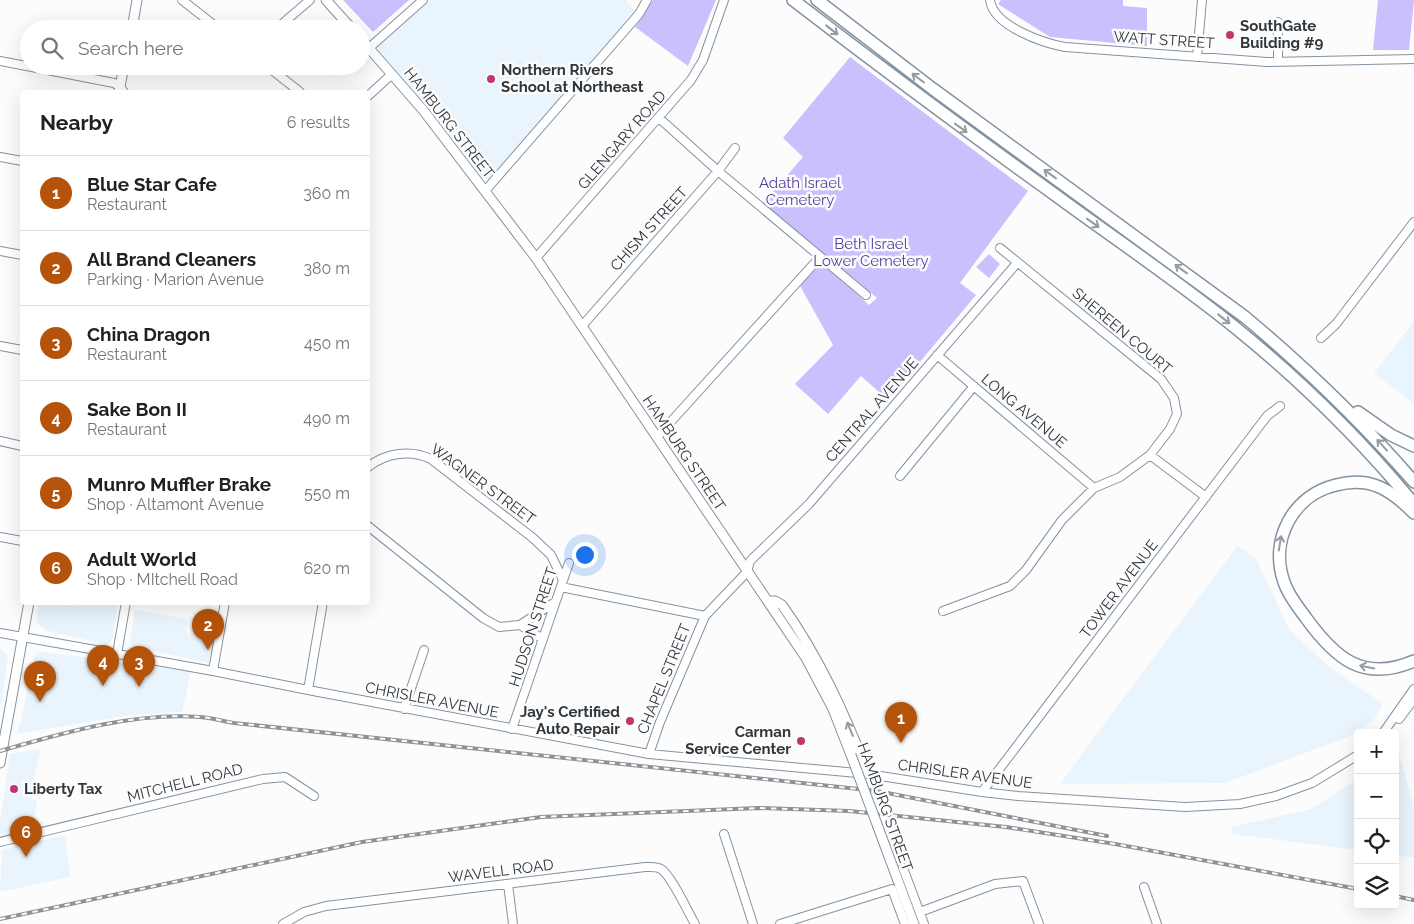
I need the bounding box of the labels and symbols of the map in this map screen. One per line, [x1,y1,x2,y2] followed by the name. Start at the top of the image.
[1240,17,1324,52] place label: SouthGate Building #9
[825,24,838,35] one-way arrow
[1113,27,1215,53] street label: WATT STREET
[1224,29,1236,41] marker: SouthGate Building #9
[501,61,644,96] place label: Northern Rivers School at Northeast
[400,64,498,182] street label: HAMBURG STREET
[485,73,497,85] marker: Northern Rivers School at Northeast
[911,73,925,83] one-way arrow
[574,87,670,193] street label: GLENGARY ROAD
[954,122,967,133] one-way arrow
[1043,169,1057,179] one-way arrow
[759,174,842,209] park label: Adath Israel Cemetery
[607,183,691,275] street label: CHISM STREET
[1086,218,1100,228] one-way arrow
[813,235,929,270] park label: Beth Israel Lower Cemetery
[1174,264,1188,274] one-way arrow
[1069,284,1175,378] street label: SHEREEN COURT
[1217,314,1231,324] one-way arrow
[822,354,922,466] street label: CENTRAL AVENUE
[978,370,1070,452] street label: LONG AVENUE
[639,392,729,514] street label: HAMBURG STREET
[1376,439,1388,452] one-way arrow
[427,440,539,528] street label: WAGNER STREET
[1076,536,1162,642] street label: TOWER AVENUE
[1276,536,1286,552] one-way arrow
[572,542,598,568] your location
[505,565,561,689] street label: HUDSON STREET
[192,609,224,650] pin: 2
[634,621,694,737] street label: CHAPEL STREET
[87,645,119,686] pin: 4
[123,646,155,687] pin: 3
[24,661,56,702] pin: 5
[1359,662,1375,672] one-way arrow
[364,678,500,722] street label: CHRISLER AVENUE
[885,702,917,743] pin: 1
[520,703,620,738] place label: Jay's Certified Auto Repair
[624,715,636,727] marker: Jay's Certified Auto Repair
[845,722,855,737] one-way arrow
[685,723,791,758] place label: Carman Service Center
[795,735,807,747] marker: Carman Service Center
[853,740,917,874] street label: HAMBURG STREET
[897,756,1033,792] street label: CHRISLER AVENUE
[125,760,245,806] street label: MITCHELL ROAD
[24,780,102,798] place label: Liberty Tax
[8,783,20,795] marker: Liberty Tax
[10,816,42,857] pin: 6
[447,856,555,886] street label: WAVELL ROAD

